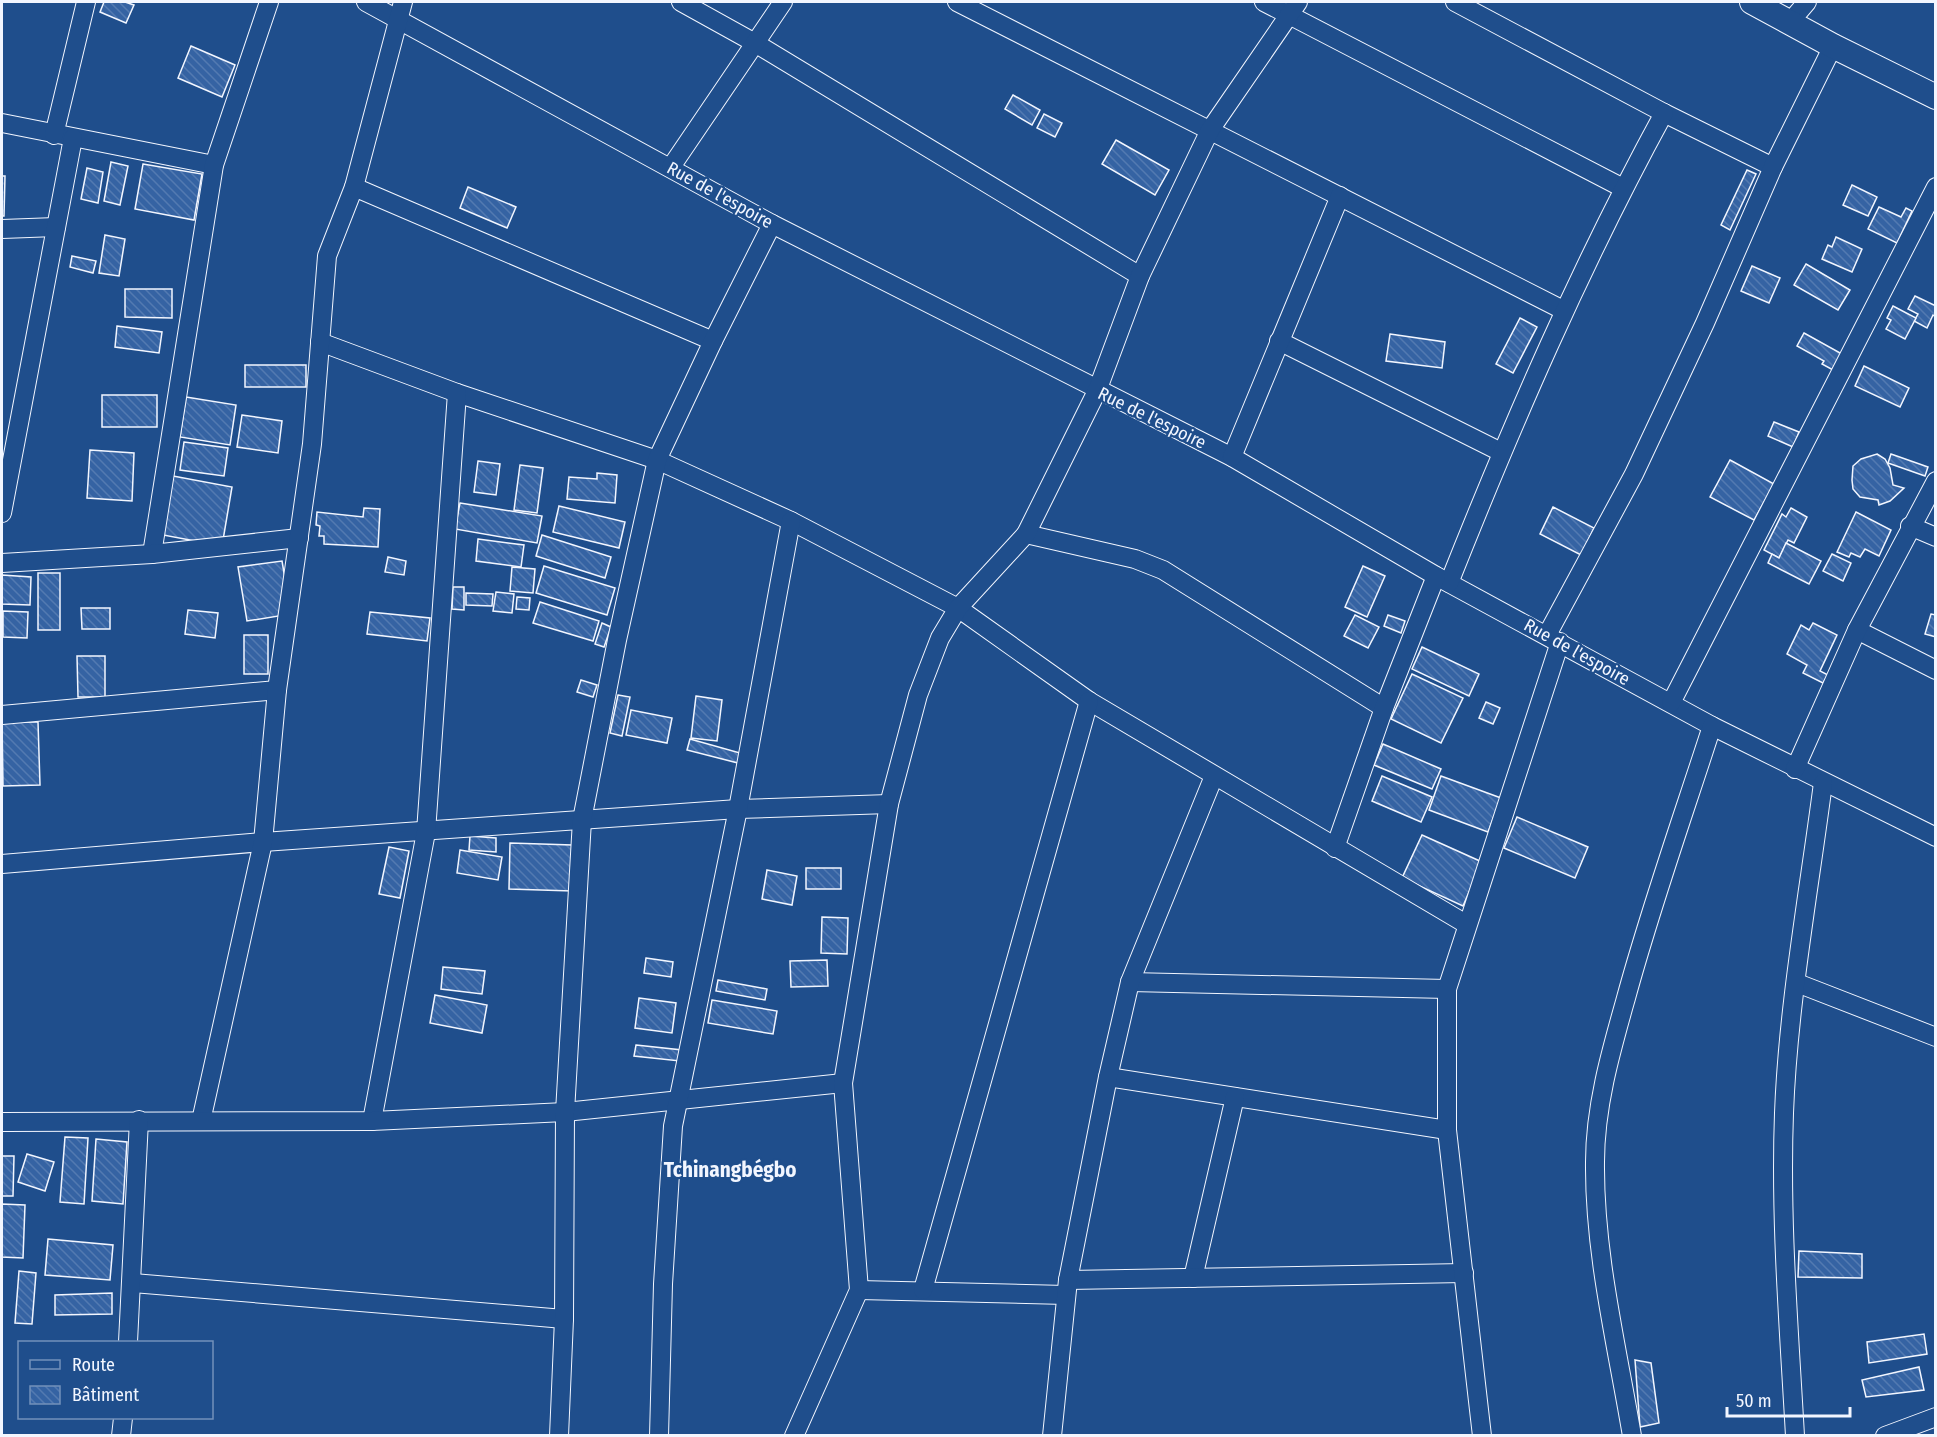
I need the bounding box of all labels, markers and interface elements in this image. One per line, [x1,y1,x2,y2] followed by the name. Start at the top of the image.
[663,157,777,233] street label: Rue de l'espoire
[1094,382,1210,454] street label: Rue de l'espoire
[1520,614,1634,690] street label: Rue de l'espoire
[664,1157,796,1183] district label: Tchinangbégbo
[18,1341,213,1419] legend
[72,1354,115,1376] text: Route
[1727,1380,1850,1418] scale bar
[72,1384,139,1406] text: Bâtiment
[1736,1390,1772,1412] text: 50 m

